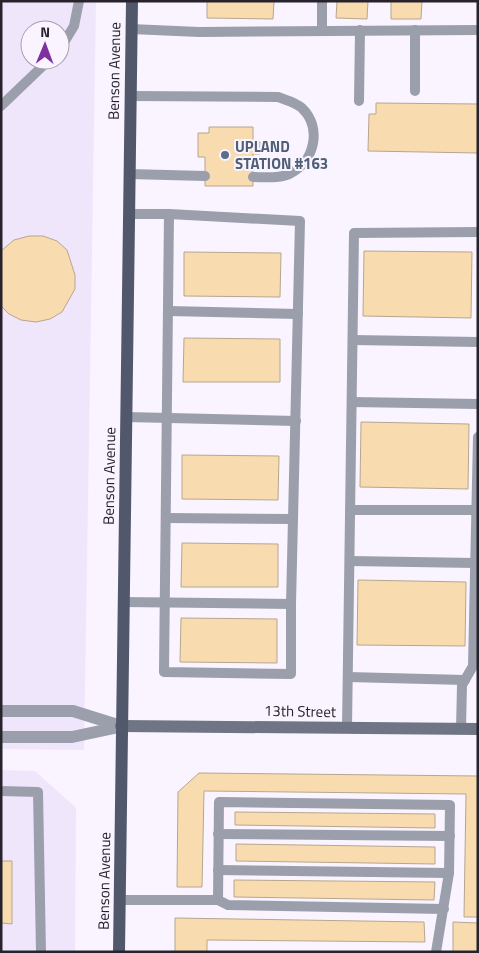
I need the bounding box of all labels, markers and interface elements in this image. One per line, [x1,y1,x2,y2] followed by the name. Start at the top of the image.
[20,20,70,70] north arrow
[40,21,50,42] text: N
[102,22,126,120] street label: Benson Avenue
[235,135,328,175] place label: UPLAND STATION #163
[219,149,231,161] marker: UPLAND STATION #163
[97,427,121,525] street label: Benson Avenue
[264,699,337,723] street label: 13th Street
[92,832,116,930] street label: Benson Avenue

